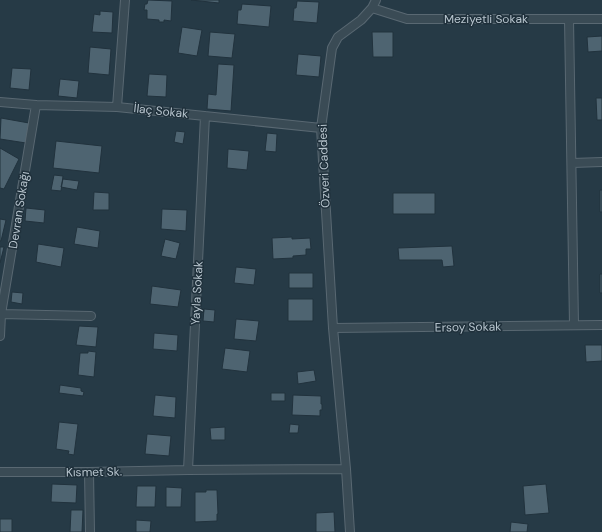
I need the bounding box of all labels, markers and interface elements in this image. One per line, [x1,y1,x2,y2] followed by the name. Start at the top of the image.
[444,11,528,27] street label: Meziyetli Sokak
[133,100,189,122] street label: İlaç Sokak
[315,124,333,208] street label: Özveri Caddesi
[5,170,33,250] street label: Devran Sokağı
[187,261,207,325] street label: Yayla Sokak
[435,318,501,336] street label: Ersoy Sokak
[66,464,122,480] street label: Kısmet Sk.

